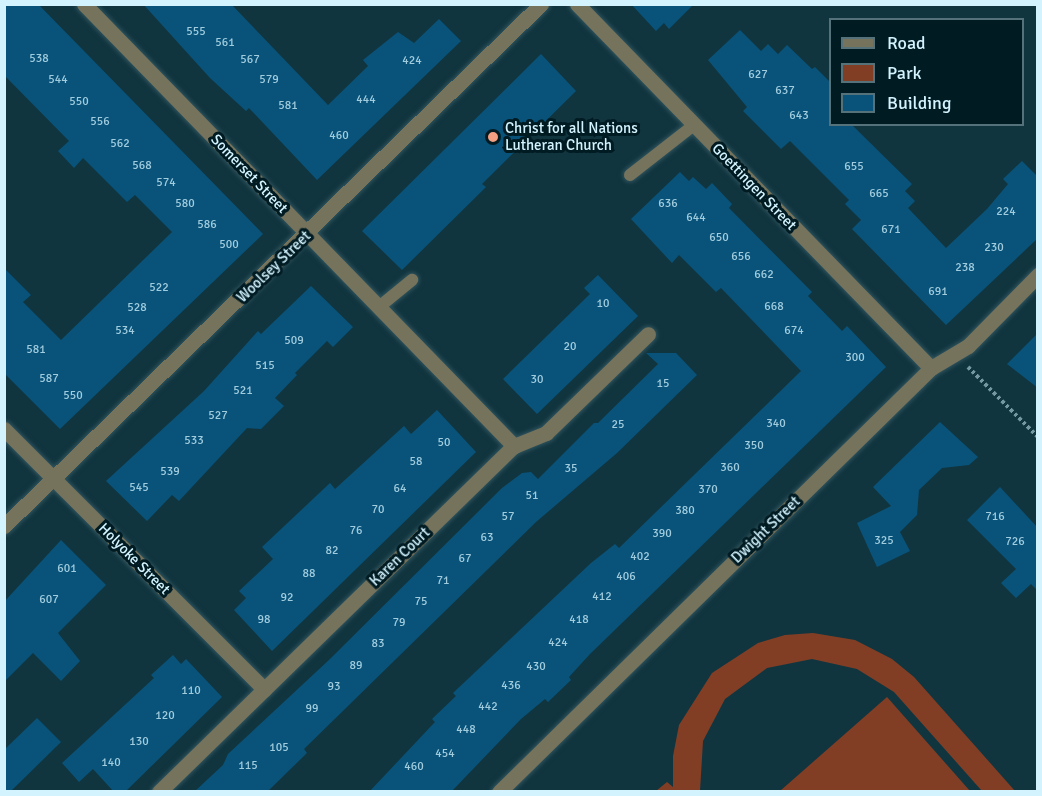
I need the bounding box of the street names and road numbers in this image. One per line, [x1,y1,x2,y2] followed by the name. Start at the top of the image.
[207,131,291,217] street label: Somerset Street
[708,140,800,234] street label: Goettingen Street
[233,227,315,307] street label: Woolsey Street
[728,493,804,567] street label: Dwight Street
[94,519,174,599] street label: Holyoke Street
[366,524,434,590] street label: Karen Court

